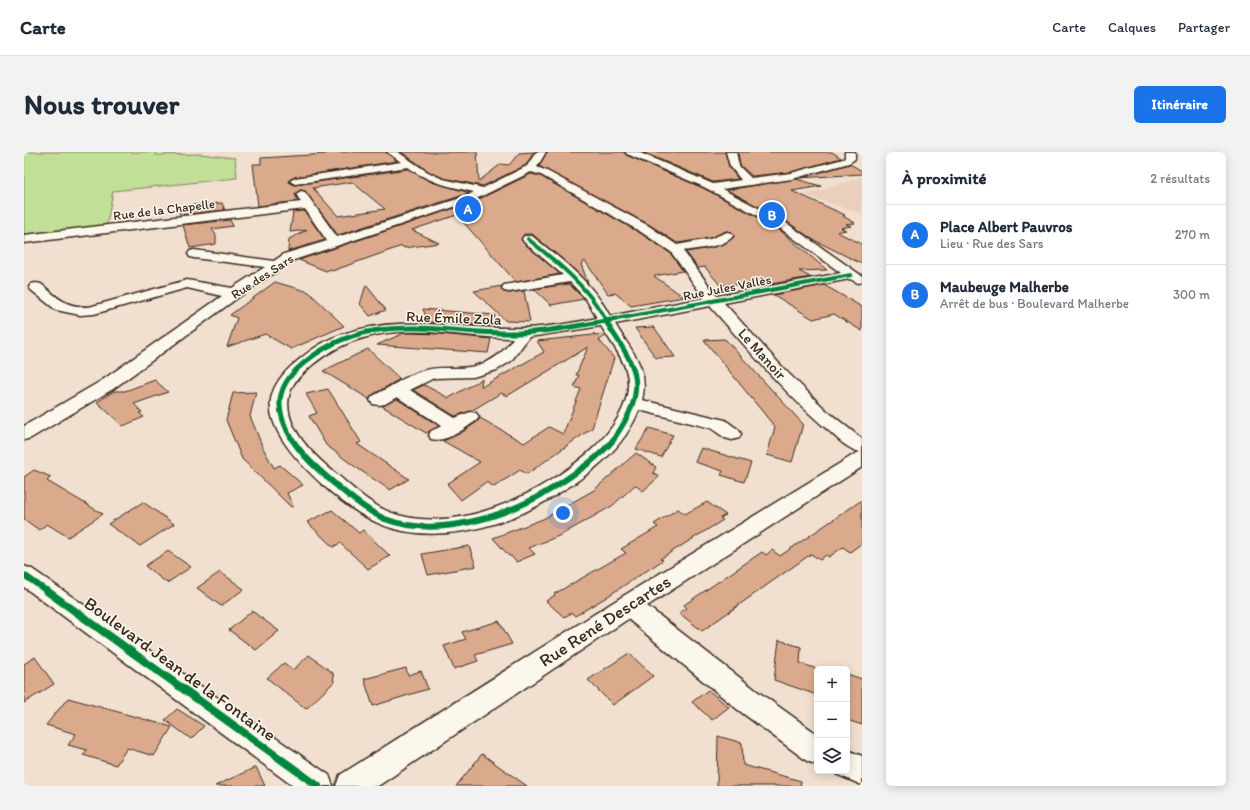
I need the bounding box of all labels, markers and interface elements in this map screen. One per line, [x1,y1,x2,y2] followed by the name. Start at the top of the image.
[20,16,66,39] text: Carte
[1052,19,1086,36] text: Carte
[1108,19,1156,36] text: Calques
[1178,19,1230,36] text: Partager
[1134,86,1226,123] button: Itinéraire
[24,87,179,121] text: Nous trouver
[902,168,987,188] text: À proximité
[1150,171,1210,186] text: 2 résultats
[455,194,481,224] pin: A
[112,196,216,223] street label: Rue de la Chapelle
[759,200,785,230] pin: B
[940,218,1073,236] text: Place Albert Pauvros
[911,227,919,242] text: A
[1175,227,1210,242] text: 270 m
[940,236,1044,251] text: Lieu · Rue des Sars
[228,251,296,302] street label: Rue des Sars
[682,272,773,303] street label: Rue Jules Vallès
[940,278,1069,296] text: Maubeuge Malherbe
[911,287,919,302] text: B
[1173,287,1210,302] text: 300 m
[940,296,1129,311] text: Arrêt de bus · Boulevard Malherbe
[406,307,502,329] street label: Rue Émile Zola
[734,324,790,384] street label: Le Manoir
[553,503,573,523] your location
[535,570,675,672] street label: Rue René Descartes
[80,592,280,746] street label: Boulevard Jean de la Fontaine
[814,666,850,774] map controls
[814,666,850,702] button: +
[814,702,850,738] button: −
[814,738,850,774] button: layers

